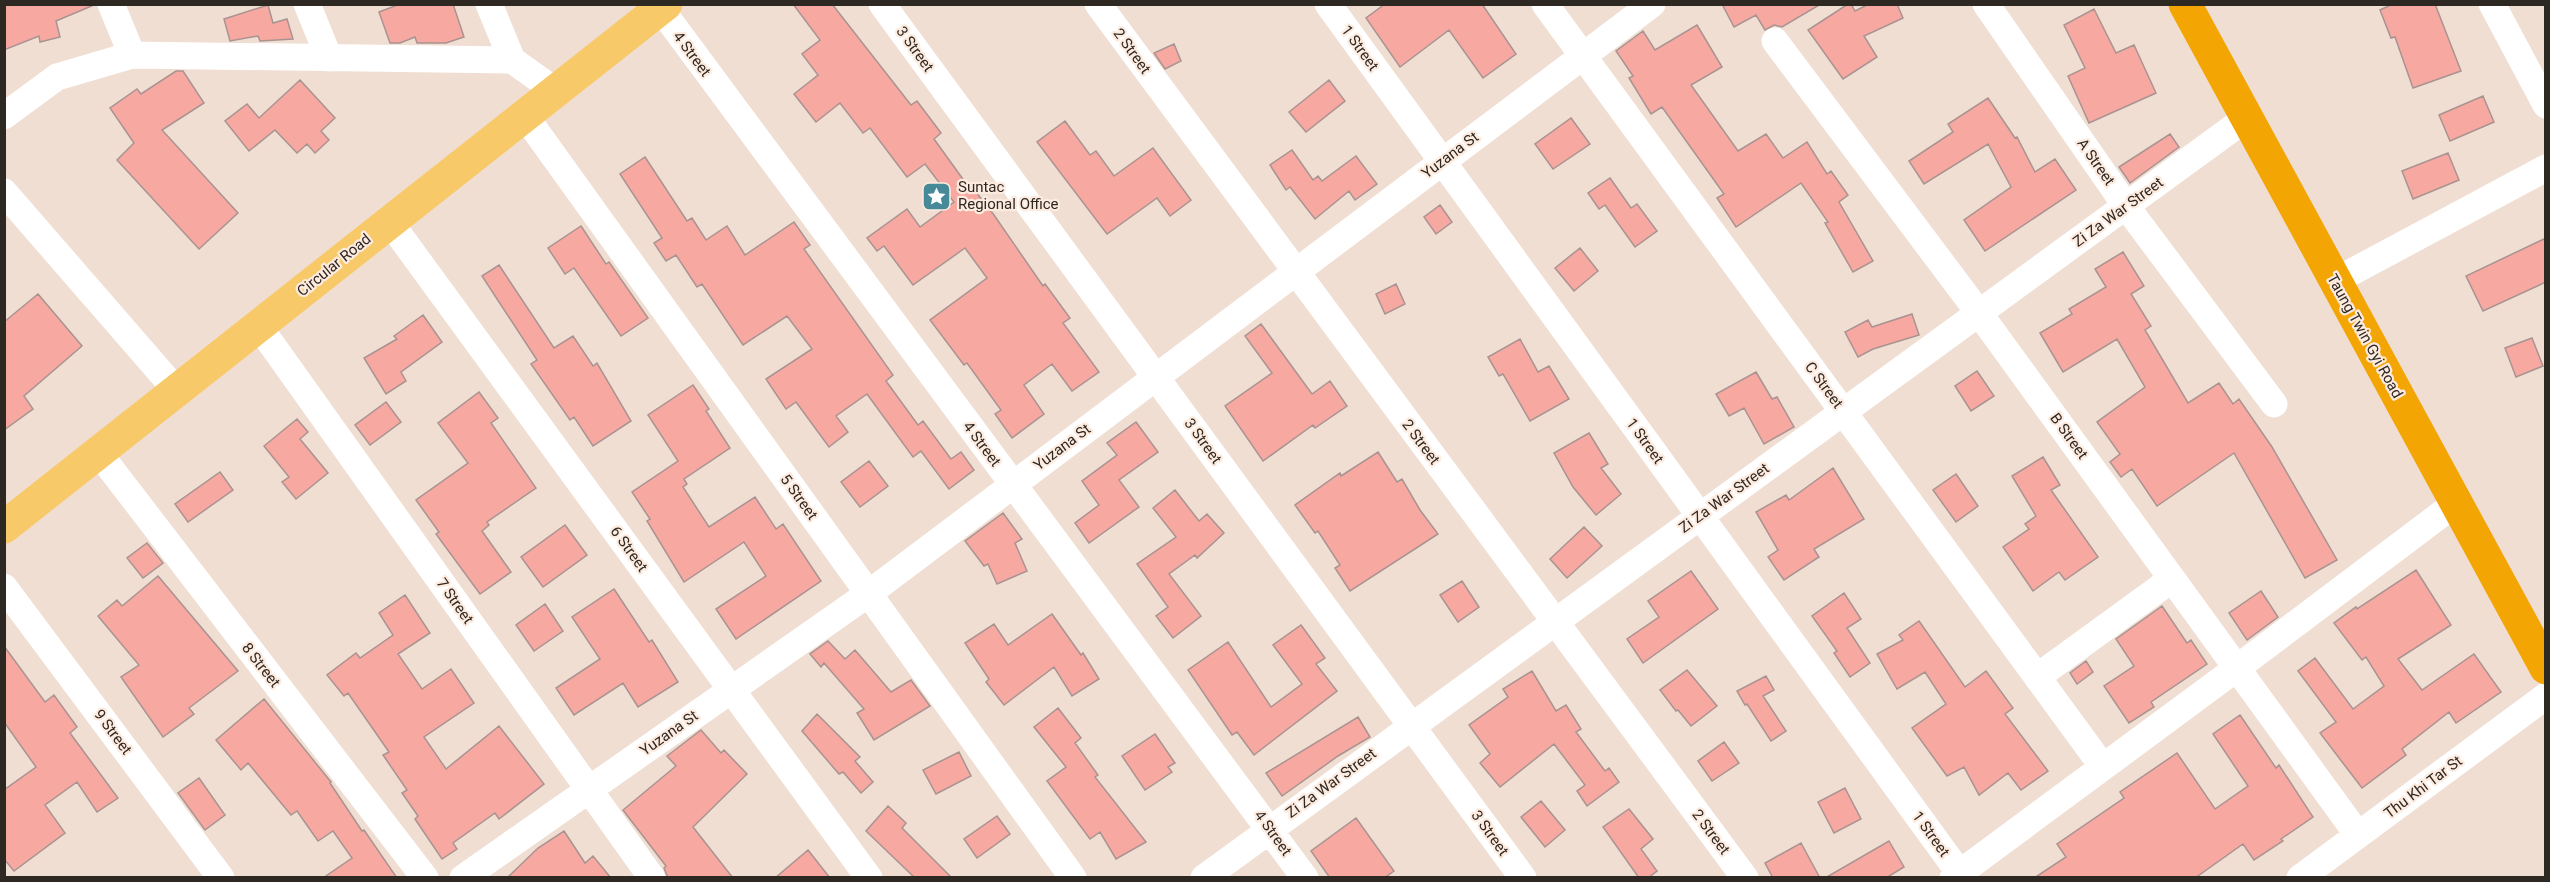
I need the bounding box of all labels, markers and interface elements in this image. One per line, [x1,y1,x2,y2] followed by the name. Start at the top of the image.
[1338,22,1383,74] street label: 1 Street
[893,23,938,75] street label: 3 Street
[1110,25,1155,77] street label: 2 Street
[669,28,715,80] street label: 4 Street
[1418,128,1482,182] street label: Yuzana St
[2073,135,2119,189] street label: A Street
[2069,173,2167,251] street label: Zi Za War Street
[958,178,1059,213] place label: Suntac Regional Office
[921,180,953,212] place icon: Suntac Regional Office
[294,230,374,300] street label: Circular Road
[2323,271,2407,401] street label: Taung Twin Gyi Road
[1801,358,1847,412] street label: C Street
[2046,409,2092,463] street label: B Street
[1181,415,1226,467] street label: 3 Street
[1623,415,1668,467] street label: 1 Street
[1398,416,1444,468] street label: 2 Street
[959,418,1005,470] street label: 4 Street
[1030,420,1094,474] street label: Yuzana St
[1675,459,1773,537] street label: Zi Za War Street
[777,471,822,523] street label: 5 Street
[607,523,652,575] street label: 6 Street
[433,575,477,627] street label: 7 Street
[238,639,284,691] street label: 8 Street
[90,706,136,758] street label: 9 Street
[637,706,702,759] street label: Yuzana St
[1282,744,1380,822] street label: Zi Za War Street
[2381,752,2466,822] street label: Thu Khi Tar St
[1688,806,1734,858] street label: 2 Street
[1251,807,1296,859] street label: 4 Street
[1468,807,1513,859] street label: 3 Street
[1909,808,1954,860] street label: 1 Street

